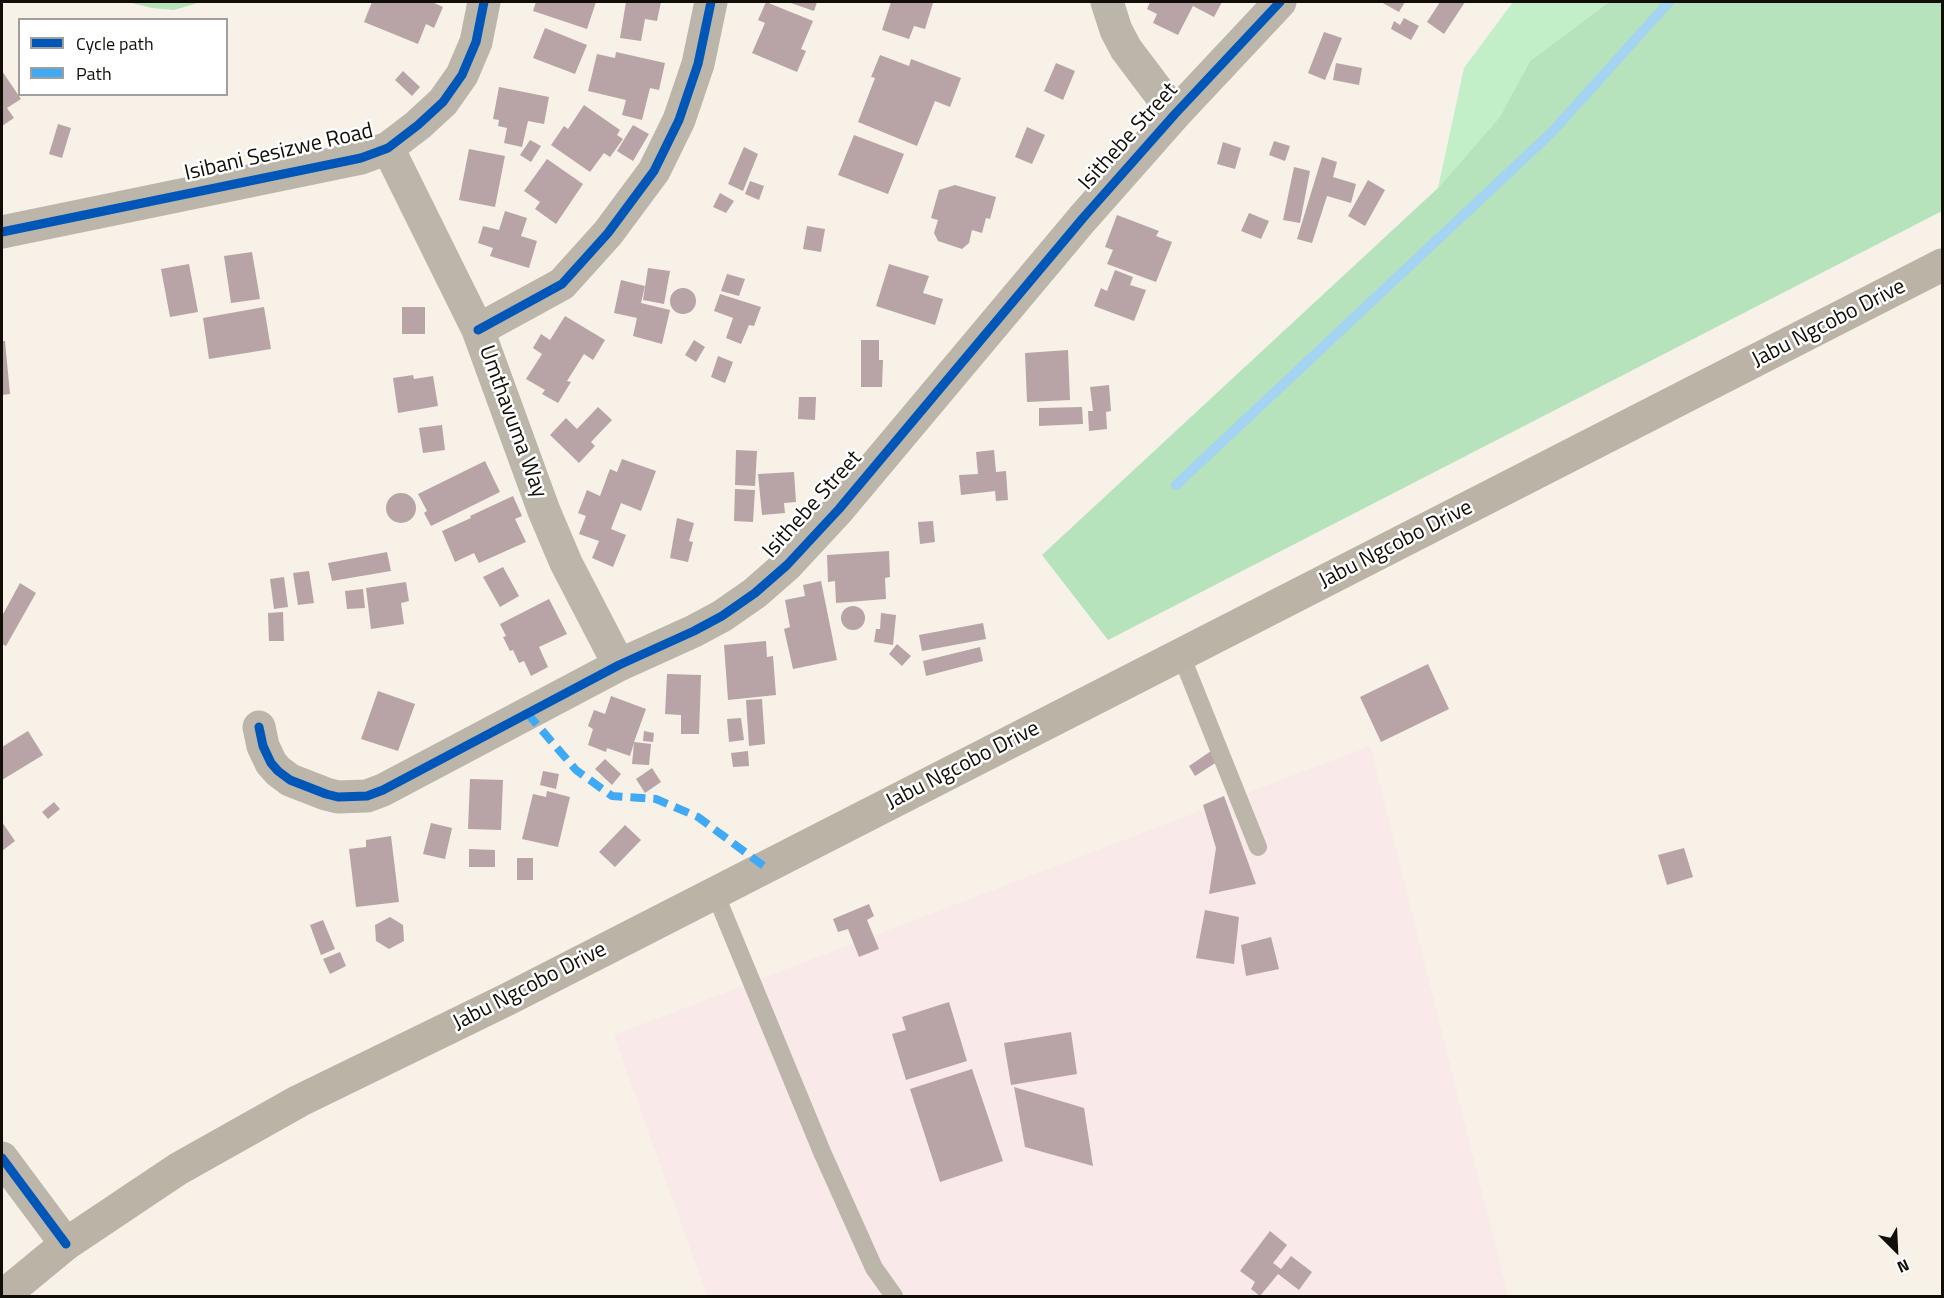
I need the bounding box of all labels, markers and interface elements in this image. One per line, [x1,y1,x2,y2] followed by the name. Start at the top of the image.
[18,18,228,96] legend
[76,30,154,57] text: Cycle path
[76,60,112,87] text: Path
[1074,78,1184,196] street label: Isithebe Street
[182,118,376,188] street label: Isibani Sesizwe Road
[1748,274,1910,374] street label: Jabu Ngcobo Drive
[472,342,552,502] street label: Umthavuma Way
[758,446,868,564] street label: Isithebe Street
[1315,495,1477,595] street label: Jabu Ngcobo Drive
[882,716,1044,816] street label: Jabu Ngcobo Drive
[449,937,611,1037] street label: Jabu Ngcobo Drive
[1866,1220,1926,1280] north arrow
[1893,1253,1913,1280] text: N

